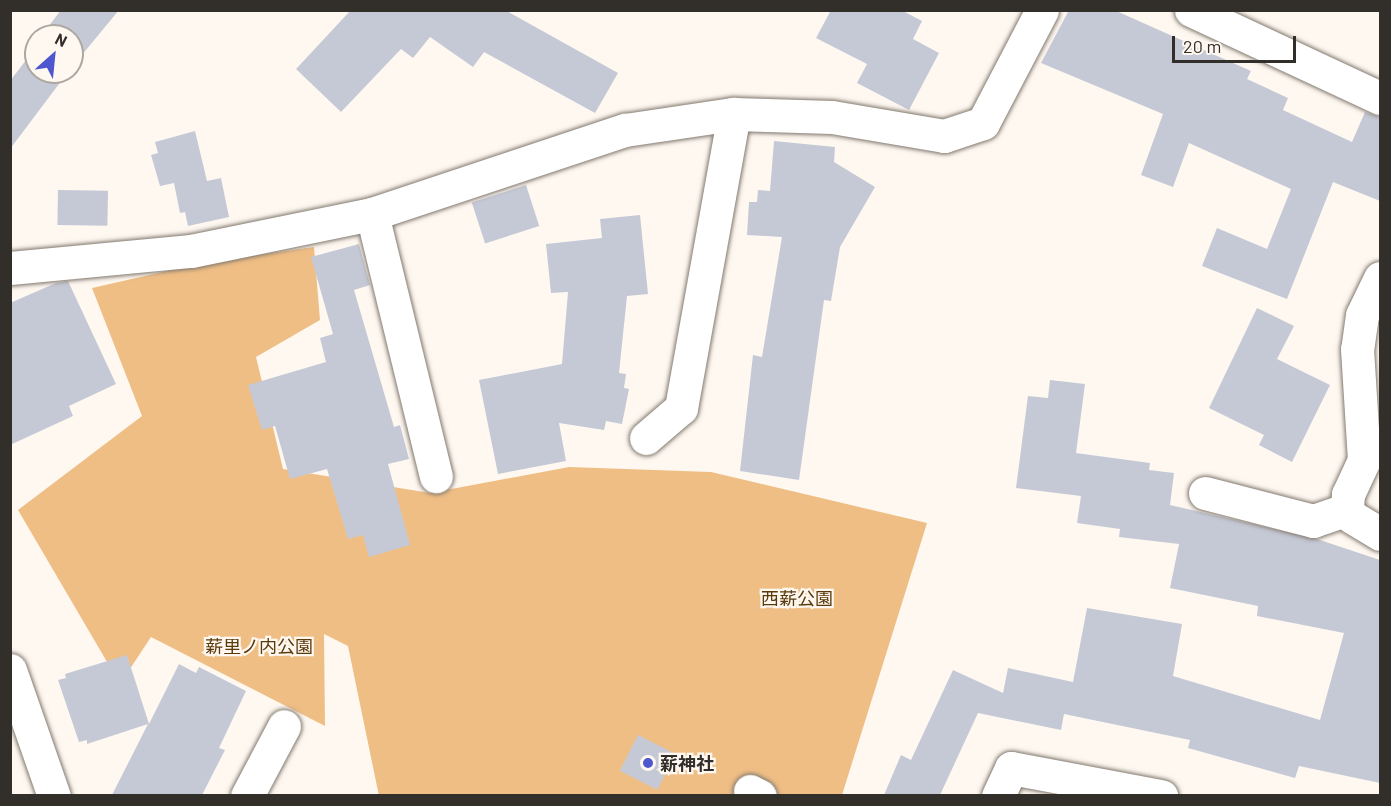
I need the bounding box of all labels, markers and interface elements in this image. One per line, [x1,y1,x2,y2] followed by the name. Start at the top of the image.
[24,24,84,84] north arrow
[1175,24,1300,62] scale bar
[52,28,71,50] text: N
[1183,35,1221,57] text: 20 m
[761,587,833,609] park label: 西薪公園
[205,635,313,657] park label: 薪里ノ内公園
[660,752,714,774] place label: 薪神社
[641,756,655,770] marker: 薪神社

